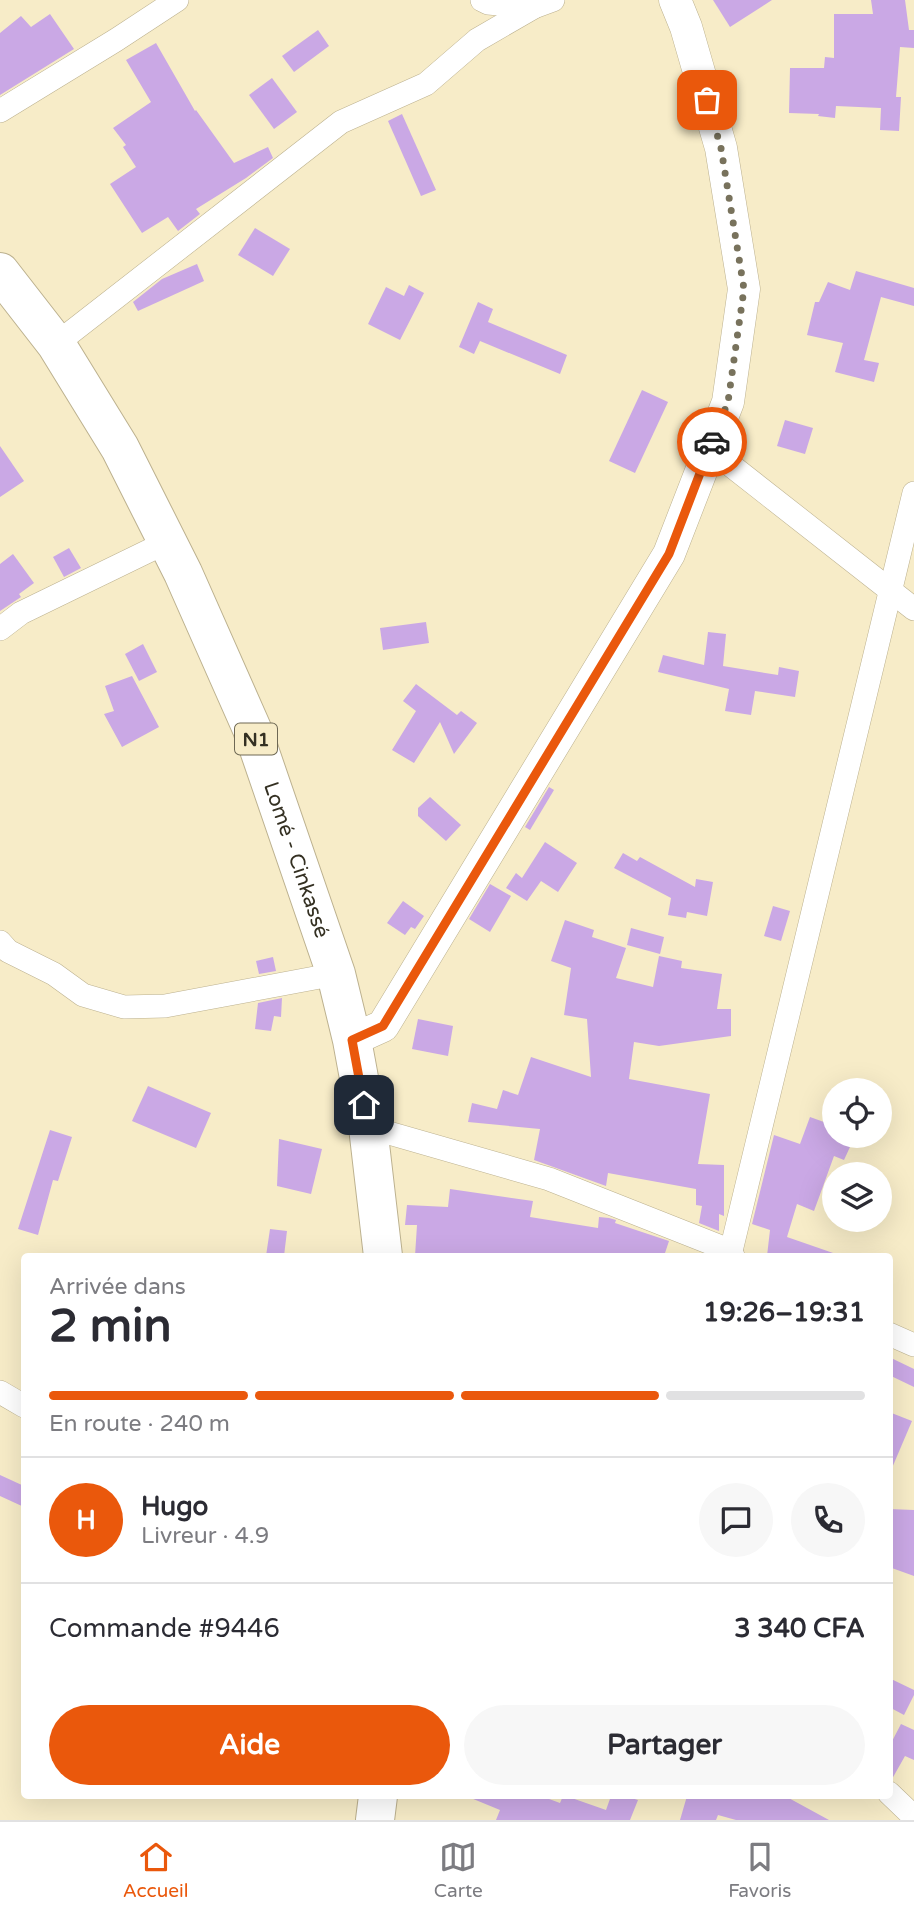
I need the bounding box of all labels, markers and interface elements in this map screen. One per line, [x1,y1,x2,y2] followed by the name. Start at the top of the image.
[677,70,737,130] pin
[688,81,726,119] icon: bag
[677,407,747,477] courier
[693,423,731,461] icon: car
[235,724,277,754] road number: N1
[258,778,335,941] street label: Lomé - Cinkassé
[334,1075,394,1135] pin
[822,1078,892,1232] map controls
[822,1078,892,1148] button: locate
[345,1086,383,1124] icon: home
[822,1162,892,1232] button: layers
[49,1273,186,1301] text: Arrivée dans
[703,1297,865,1328] text: 19:26–19:31
[49,1299,172,1354] text: 2 min
[49,1410,230,1438] text: En route · 240 m
[699,1483,773,1557] button: chat
[791,1483,865,1557] button: phone
[141,1491,208,1522] text: Hugo
[76,1505,96,1536] text: H
[141,1522,269,1550] text: Livreur · 4.9
[49,1613,280,1644] text: Commande #9446
[734,1613,865,1644] text: 3 340 CFA
[49,1705,450,1785] button: Aide
[464,1705,865,1785] button: Partager
[123,1838,189,1902] tab: Accueil
[434,1838,483,1902] tab: Carte
[728,1838,791,1902] tab: Favoris

